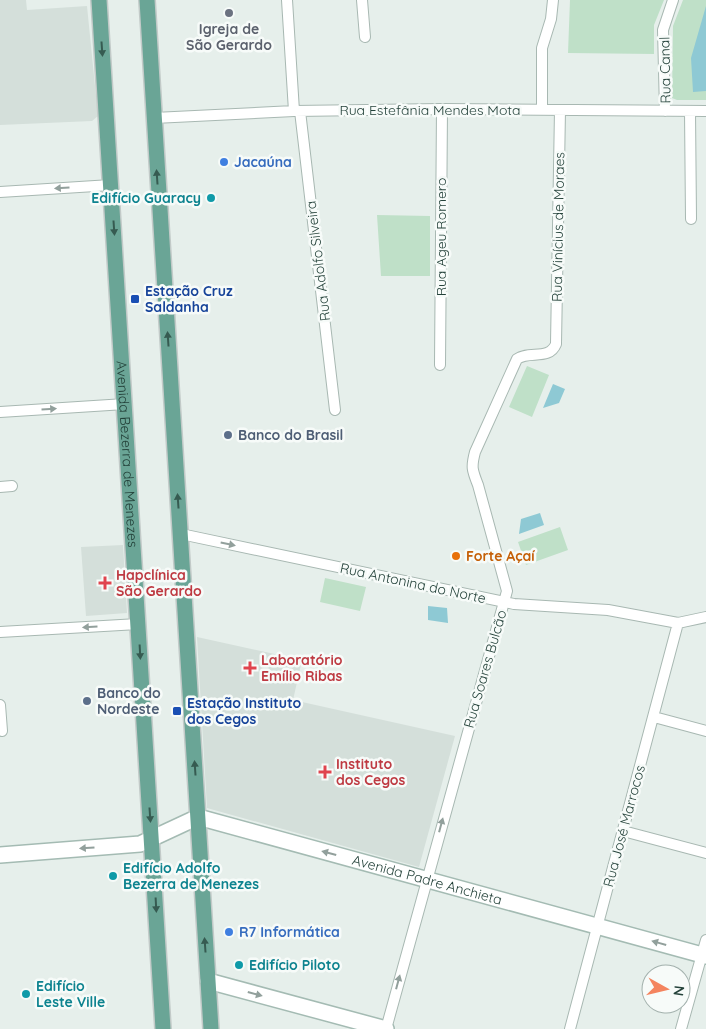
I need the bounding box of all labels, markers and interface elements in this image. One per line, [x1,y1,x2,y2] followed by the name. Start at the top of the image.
[223,7,235,19] marker: Igreja de São Gerardo
[186,20,272,54] place label: Igreja de São Gerardo
[655,36,675,104] street label: Rua Canal
[99,41,107,57] one-way arrow
[339,101,521,119] street label: Rua Estefânia Mendes Mota
[548,152,568,302] street label: Rua Vinícius de Moraes
[234,153,292,171] place label: Jacaúna
[218,156,230,168] marker: Jacaúna
[153,169,161,185] one-way arrow
[432,178,450,296] street label: Rua Ageu Romero
[54,184,70,192] one-way arrow
[91,189,201,207] place label: Edifício Guaracy
[205,192,217,204] marker: Edifício Guaracy
[302,200,334,322] street label: Rua Adolfo Silveira
[110,221,118,237] one-way arrow
[145,282,233,316] place label: Estação Cruz Saldanha
[129,293,141,305] marker: Estação Cruz Saldanha
[164,331,172,347] one-way arrow
[112,360,142,548] street label: Avenida Bezerra de Menezes
[41,404,57,412] one-way arrow
[238,426,343,444] place label: Banco do Brasil
[222,429,234,441] marker: Banco do Brasil
[174,493,182,509] one-way arrow
[221,540,236,548] one-way arrow
[466,547,535,565] place label: Forte Açaí
[450,550,462,562] marker: Forte Açaí
[338,559,488,607] street label: Rua Antonina do Norte
[116,566,202,600] place label: Hapclínica São Gerardo
[98,576,112,590] marker: Hapclínica São Gerardo
[460,608,510,730] street label: Rua Soares Bulcão
[82,623,98,631] one-way arrow
[137,645,145,661] one-way arrow
[261,651,343,685] place label: Laboratório Emílio Ribas
[243,661,257,675] marker: Laboratório Emílio Ribas
[97,684,161,718] place label: Banco do Nordeste
[187,694,302,728] place label: Estação Instituto dos Cegos
[81,695,93,707] marker: Banco do Nordeste
[171,705,183,717] marker: Estação Instituto dos Cegos
[336,755,406,789] place label: Instituto dos Cegos
[190,760,198,776] one-way arrow
[599,763,649,889] street label: Rua José Marrocos
[318,765,332,779] marker: Instituto dos Cegos
[147,807,155,823] one-way arrow
[438,818,446,833] one-way arrow
[79,844,95,852] one-way arrow
[322,848,337,856] one-way arrow
[350,851,504,909] street label: Avenida Padre Anchieta
[123,859,259,893] place label: Edifício Adolfo Bezerra de Menezes
[107,870,119,882] marker: Edifício Adolfo Bezerra de Menezes
[152,897,160,913] one-way arrow
[239,923,340,941] place label: R7 Informática
[223,926,235,938] marker: R7 Informática
[201,937,209,953] one-way arrow
[652,939,667,947] one-way arrow
[249,956,340,974] place label: Edifício Piloto
[233,959,245,971] marker: Edifício Piloto
[641,964,691,1014] north arrow
[395,974,403,989] one-way arrow
[36,977,105,1011] place label: Edifício Leste Ville
[669,984,689,997] text: N
[20,988,32,1000] marker: Edifício Leste Ville
[247,990,262,998] one-way arrow

